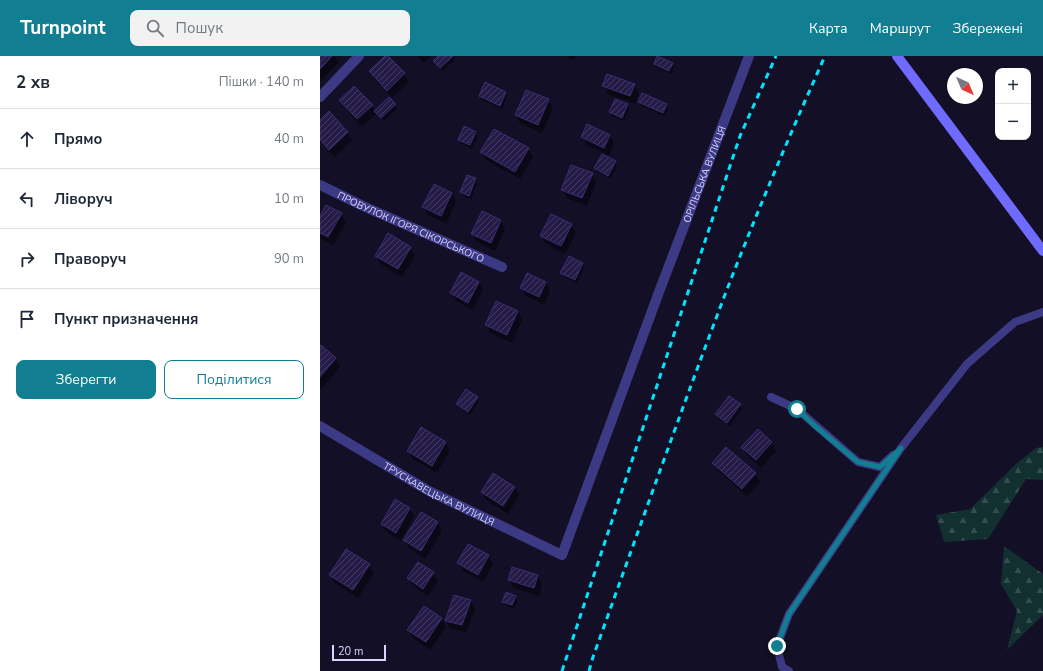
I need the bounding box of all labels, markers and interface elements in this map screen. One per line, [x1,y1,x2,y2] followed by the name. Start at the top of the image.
[130,10,410,46] search box
[20,15,106,41] text: Turnpoint
[144,17,166,39] icon: search
[176,18,223,38] text: Пошук
[809,19,848,38] text: Карта
[870,19,930,38] text: Маршрут
[952,19,1023,38] text: Збережені
[947,68,983,104] north arrow
[995,68,1031,140] map controls
[995,68,1031,104] button: +
[16,71,50,94] text: 2 хв
[219,73,304,91] text: Пішки · 140 m
[995,104,1031,140] button: −
[680,124,730,225] street label: ОРІЛЬСЬКА ВУЛИЦЯ
[16,128,38,150] icon: ahead
[54,129,102,149] text: Прямо
[274,130,304,148] text: 40 m
[16,188,38,210] icon: left
[335,188,487,266] street label: ПРОВУЛОК ІГОРЯ СІКОРСЬКОГО
[54,189,113,209] text: Ліворуч
[274,190,304,208] text: 10 m
[16,248,38,270] icon: right
[54,249,126,269] text: Праворуч
[274,250,304,268] text: 90 m
[16,308,38,330] icon: arrive
[54,309,199,329] text: Пункт призначення
[16,360,156,399] button: Зберегти
[164,360,304,399] button: Поділитися
[788,400,806,418] route start
[380,459,497,530] street label: ТРУСКАВЕЦЬКА ВУЛИЦЯ
[768,637,786,655] route end
[332,643,386,662] scale bar
[338,644,363,659] text: 20 m

